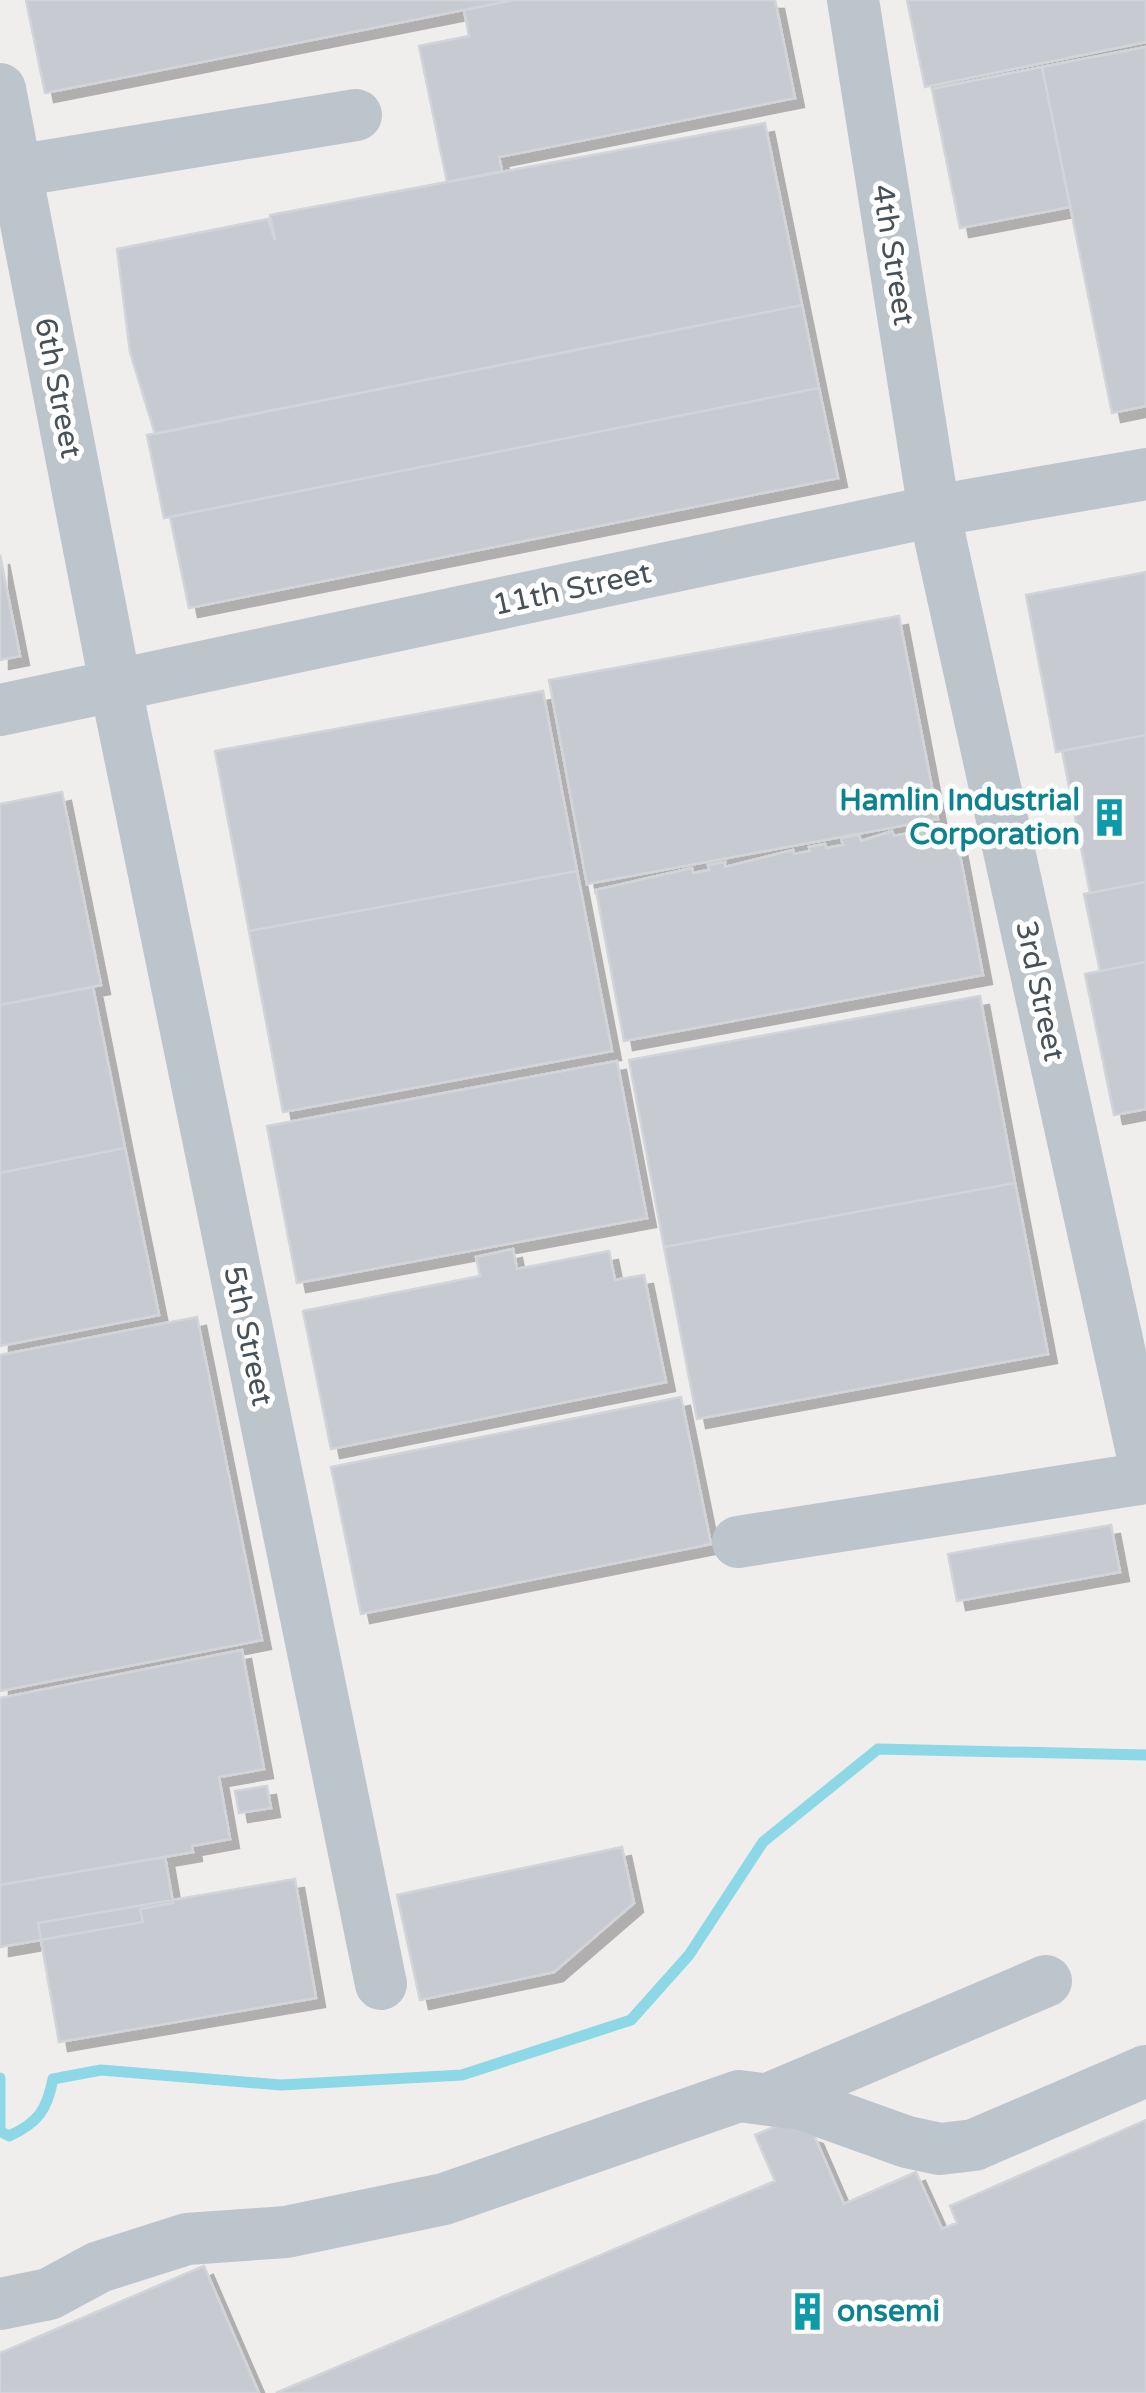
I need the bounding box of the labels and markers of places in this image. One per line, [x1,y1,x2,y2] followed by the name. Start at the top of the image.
[839,782,1080,853] place label: Hamlin Industrial Corporation
[1089,796,1131,838] building icon: Hamlin Industrial Corporation
[786,2290,828,2332] building icon: onsemi
[837,2293,940,2330] place label: onsemi

